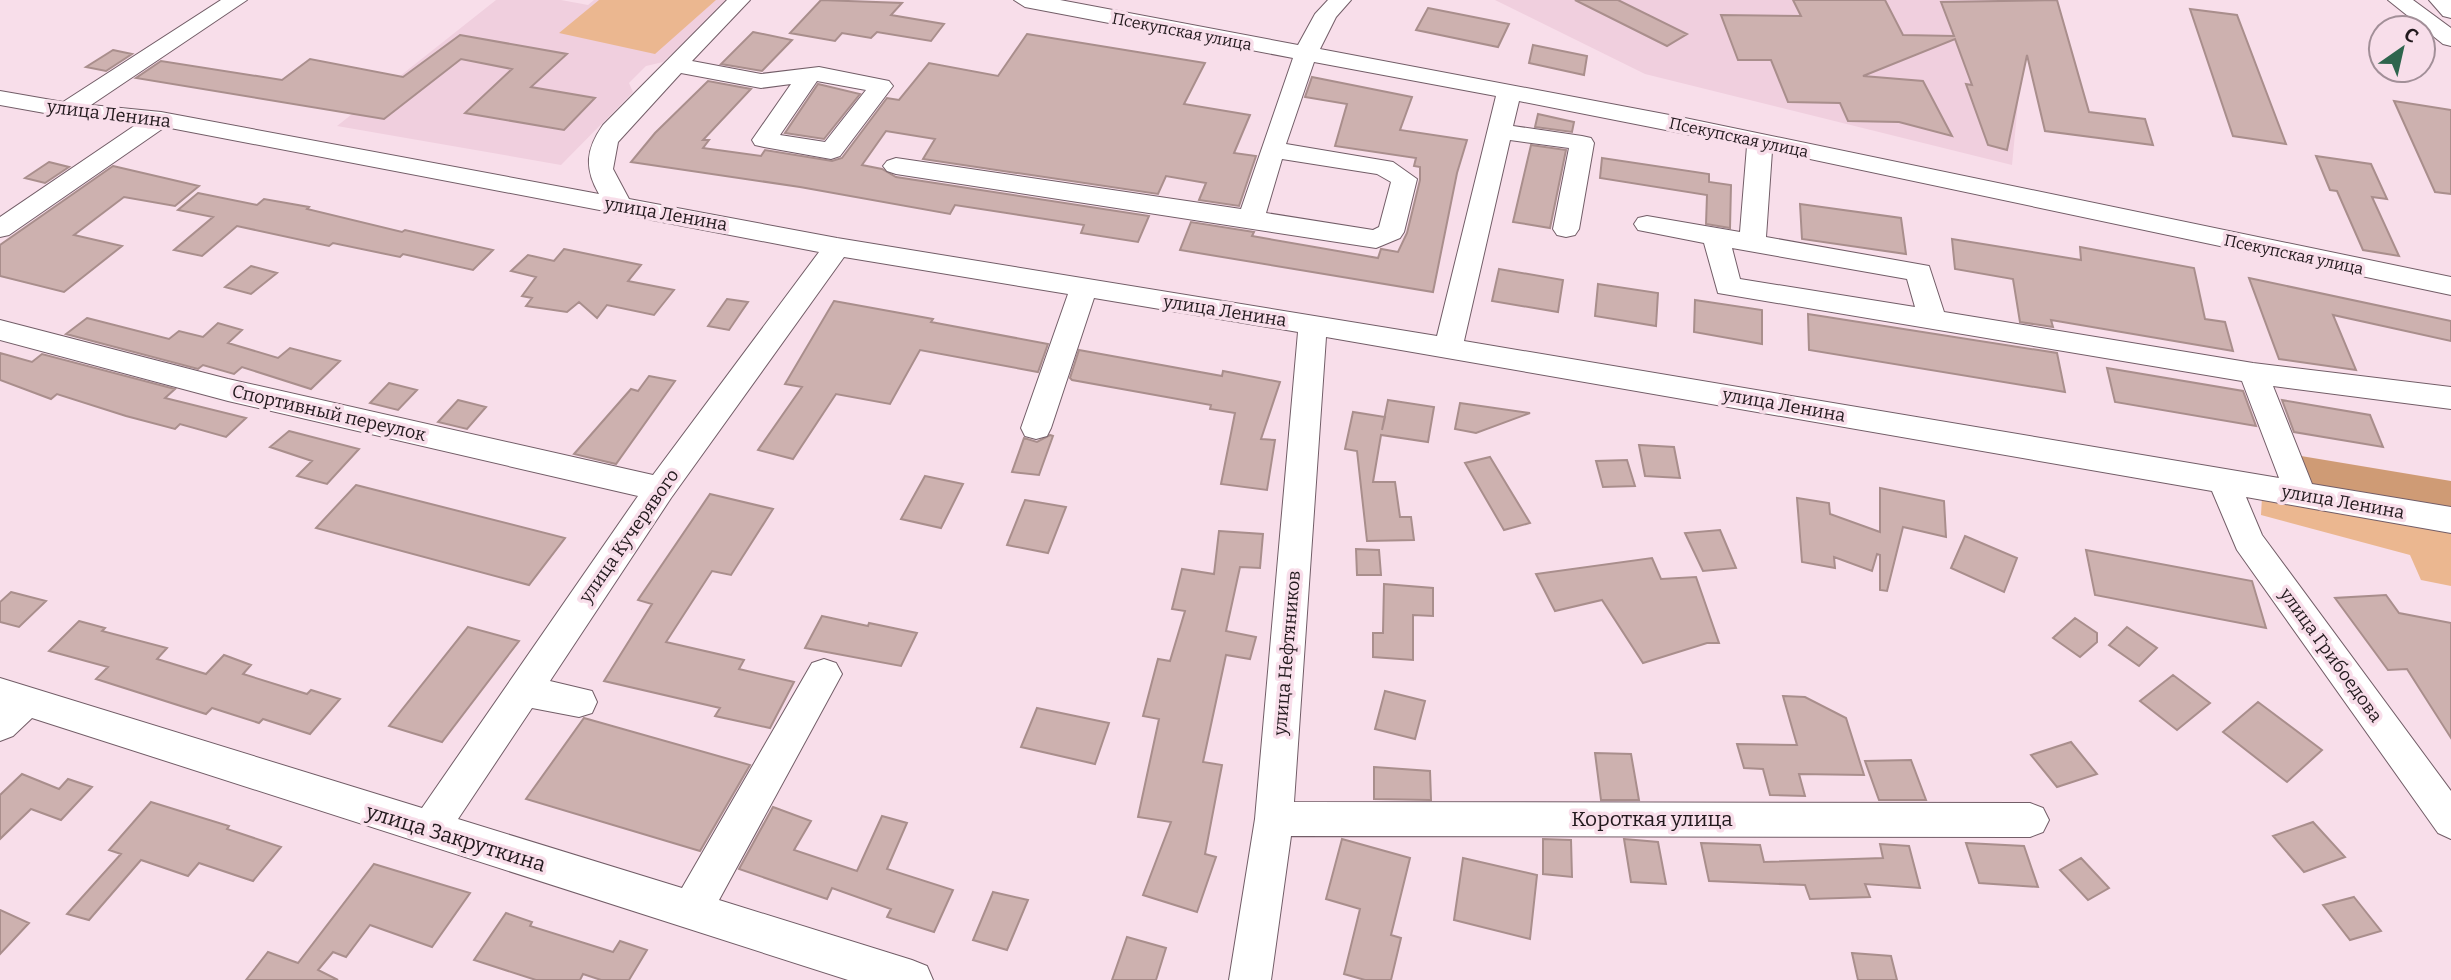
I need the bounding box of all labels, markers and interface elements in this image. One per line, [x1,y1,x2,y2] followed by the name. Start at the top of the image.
[1110,9,1254,54] street label: Псекупская улица
[2367,14,2437,84] north arrow
[2400,22,2423,48] text: С
[45,95,172,133] street label: улица Ленина
[1667,113,1811,162] street label: Псекупская улица
[602,192,729,236] street label: улица Ленина
[2222,230,2366,279] street label: Псекупская улица
[1161,290,1288,332] street label: улица Ленина
[230,380,429,446] street label: Спортивный переулок
[1720,383,1847,427] street label: улица Ленина
[574,465,683,608] street label: улица Кучерявого
[2279,480,2406,524] street label: улица Ленина
[1269,570,1305,737] street label: улица Нефтяников
[2274,583,2387,726] street label: улица Грибоедова
[362,798,549,878] street label: улица Закруткина
[1571,806,1733,832] street label: Короткая улица

